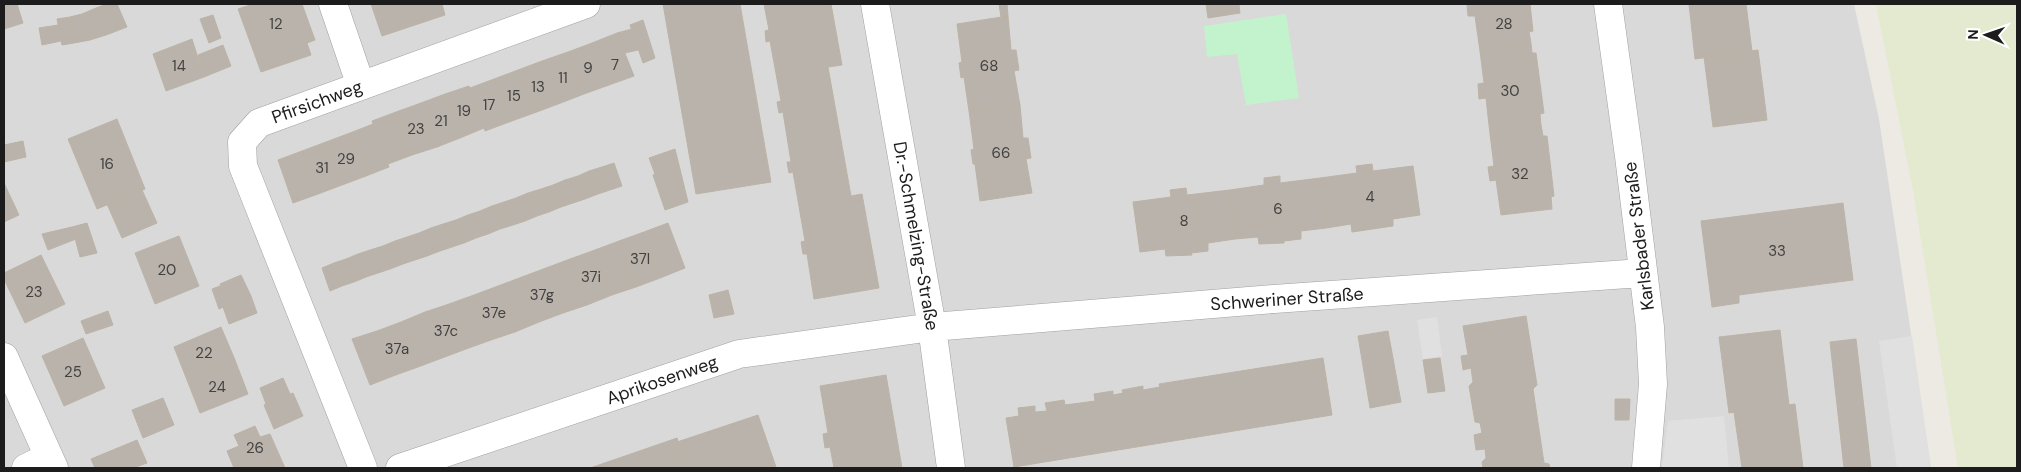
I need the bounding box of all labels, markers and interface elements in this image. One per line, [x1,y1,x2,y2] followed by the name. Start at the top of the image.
[1961,10,2011,60] north arrow
[269,14,283,34] house number: 12
[1495,14,1513,34] house number: 28
[1964,29,1982,40] text: N
[611,55,619,75] house number: 7
[172,56,186,76] house number: 14
[980,56,998,76] house number: 68
[583,58,593,78] house number: 9
[558,68,568,88] house number: 11
[268,75,366,129] street label: Pfirsichweg
[531,77,545,97] house number: 13
[1500,81,1520,101] house number: 30
[507,86,521,106] house number: 15
[483,95,495,115] house number: 17
[457,101,471,121] house number: 19
[434,111,448,131] house number: 21
[407,119,425,139] house number: 23
[888,140,944,332] street label: Dr.-Schmelzing-Straße
[992,143,1010,163] house number: 66
[337,149,355,169] house number: 29
[100,154,114,174] house number: 16
[315,158,329,178] house number: 31
[1618,160,1660,312] street label: Karlsbader Straße
[1511,164,1529,184] house number: 32
[1365,187,1375,207] house number: 4
[1273,199,1283,219] house number: 6
[1179,211,1189,231] house number: 8
[1768,241,1786,261] house number: 33
[630,249,650,269] house number: 37l
[158,260,176,280] house number: 20
[581,267,601,287] house number: 37i
[25,282,43,302] house number: 23
[1210,282,1364,316] street label: Schweriner Straße
[530,285,554,305] house number: 37g
[482,303,506,323] house number: 37e
[434,321,458,341] house number: 37c
[385,339,409,359] house number: 37a
[195,343,213,363] house number: 22
[603,350,721,410] street label: Aprikosenweg
[64,362,82,382] house number: 25
[208,377,226,397] house number: 24
[246,438,264,458] house number: 26

